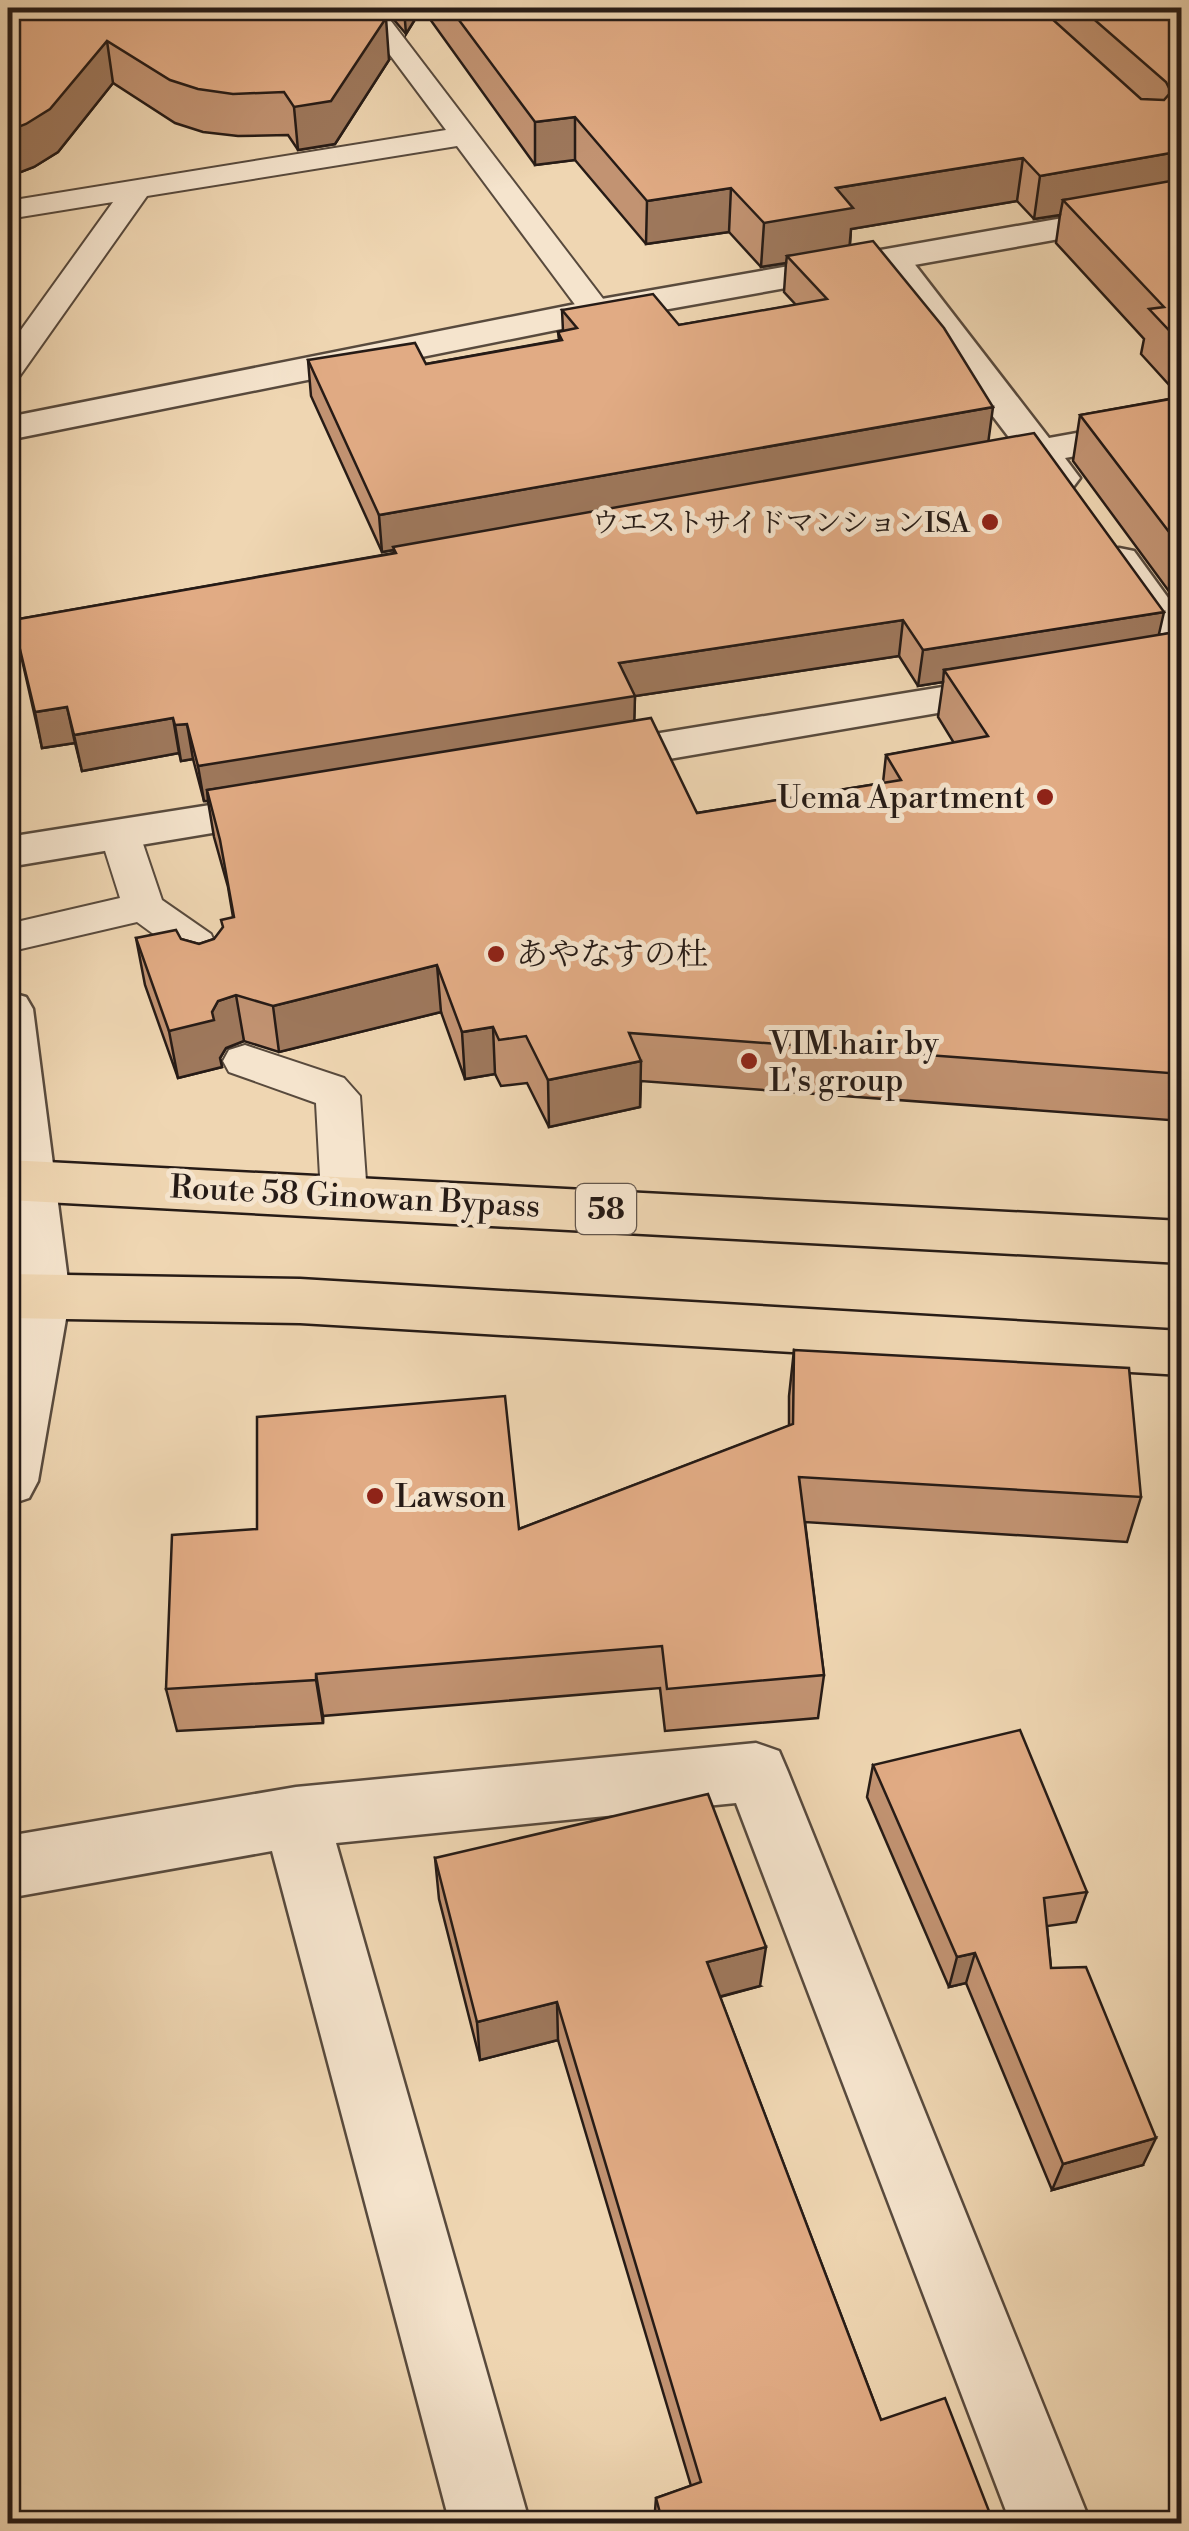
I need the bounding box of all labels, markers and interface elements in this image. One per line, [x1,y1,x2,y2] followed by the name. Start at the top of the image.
[592,506,971,541] place label: ウエストサイドマンションISA
[979,511,1001,533] marker: ウエストサイドマンションISA
[777,778,1025,818] place label: Uema Apartment
[1034,786,1056,808] marker: Uema Apartment
[516,935,708,975] place label: あやなすの杜
[485,943,507,965] marker: あやなすの杜
[768,1024,939,1101] place label: VIM hair by L's group
[738,1050,760,1072] marker: VIM hair by L's group
[169,1167,541,1227] street label: Route 58 Ginowan Bypass
[576,1184,636,1234] road number: 58
[395,1477,506,1517] place label: Lawson
[364,1485,386,1507] marker: Lawson

